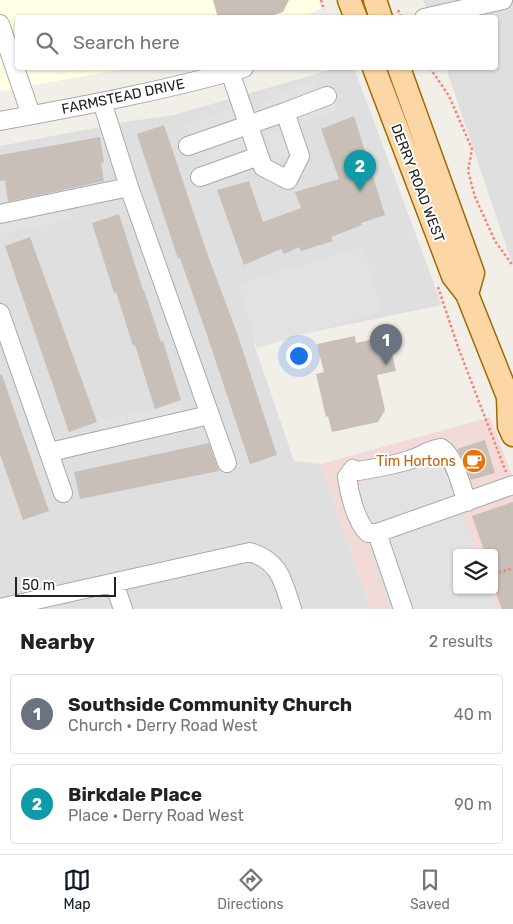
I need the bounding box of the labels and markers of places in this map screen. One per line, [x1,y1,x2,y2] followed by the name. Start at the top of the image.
[344,150,376,191] pin: 2
[370,324,402,365] pin: 1
[461,448,487,474] cafe icon: Tim Hortons
[376,453,456,470] place label: Tim Hortons

